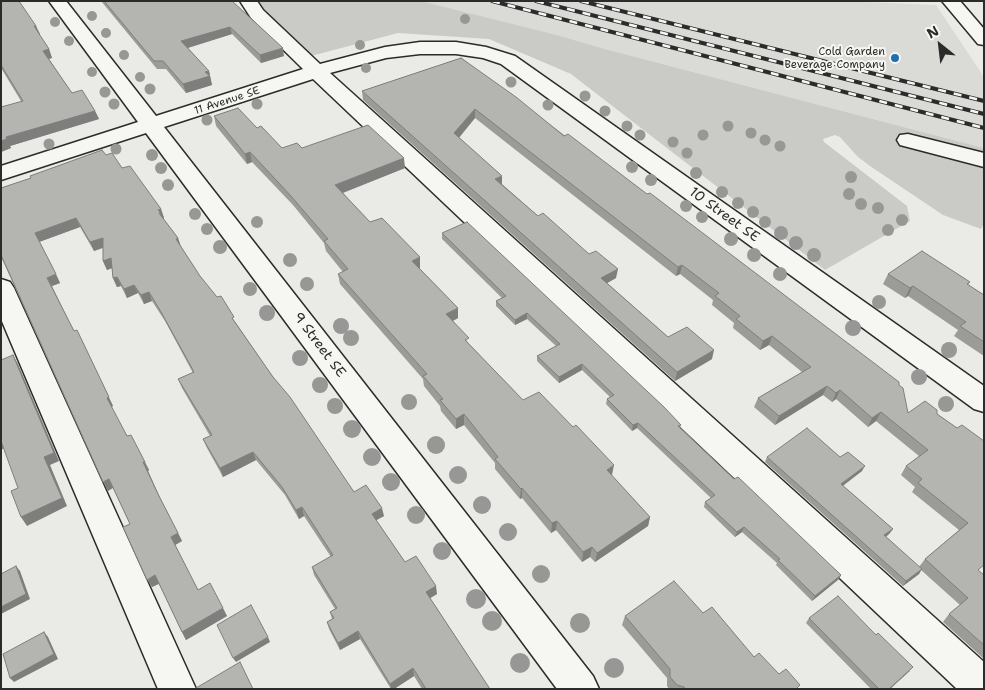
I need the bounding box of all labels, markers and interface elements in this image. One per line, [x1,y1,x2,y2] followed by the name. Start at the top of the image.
[915,20,965,70] north arrow
[924,21,942,42] text: N
[784,45,885,71] place label: Cold Garden Beverage Company
[889,52,901,64] marker: Cold Garden Beverage Company
[193,84,261,118] street label: 11 Avenue SE
[686,184,762,246] street label: 10 Street SE
[289,309,349,381] street label: 9 Street SE

